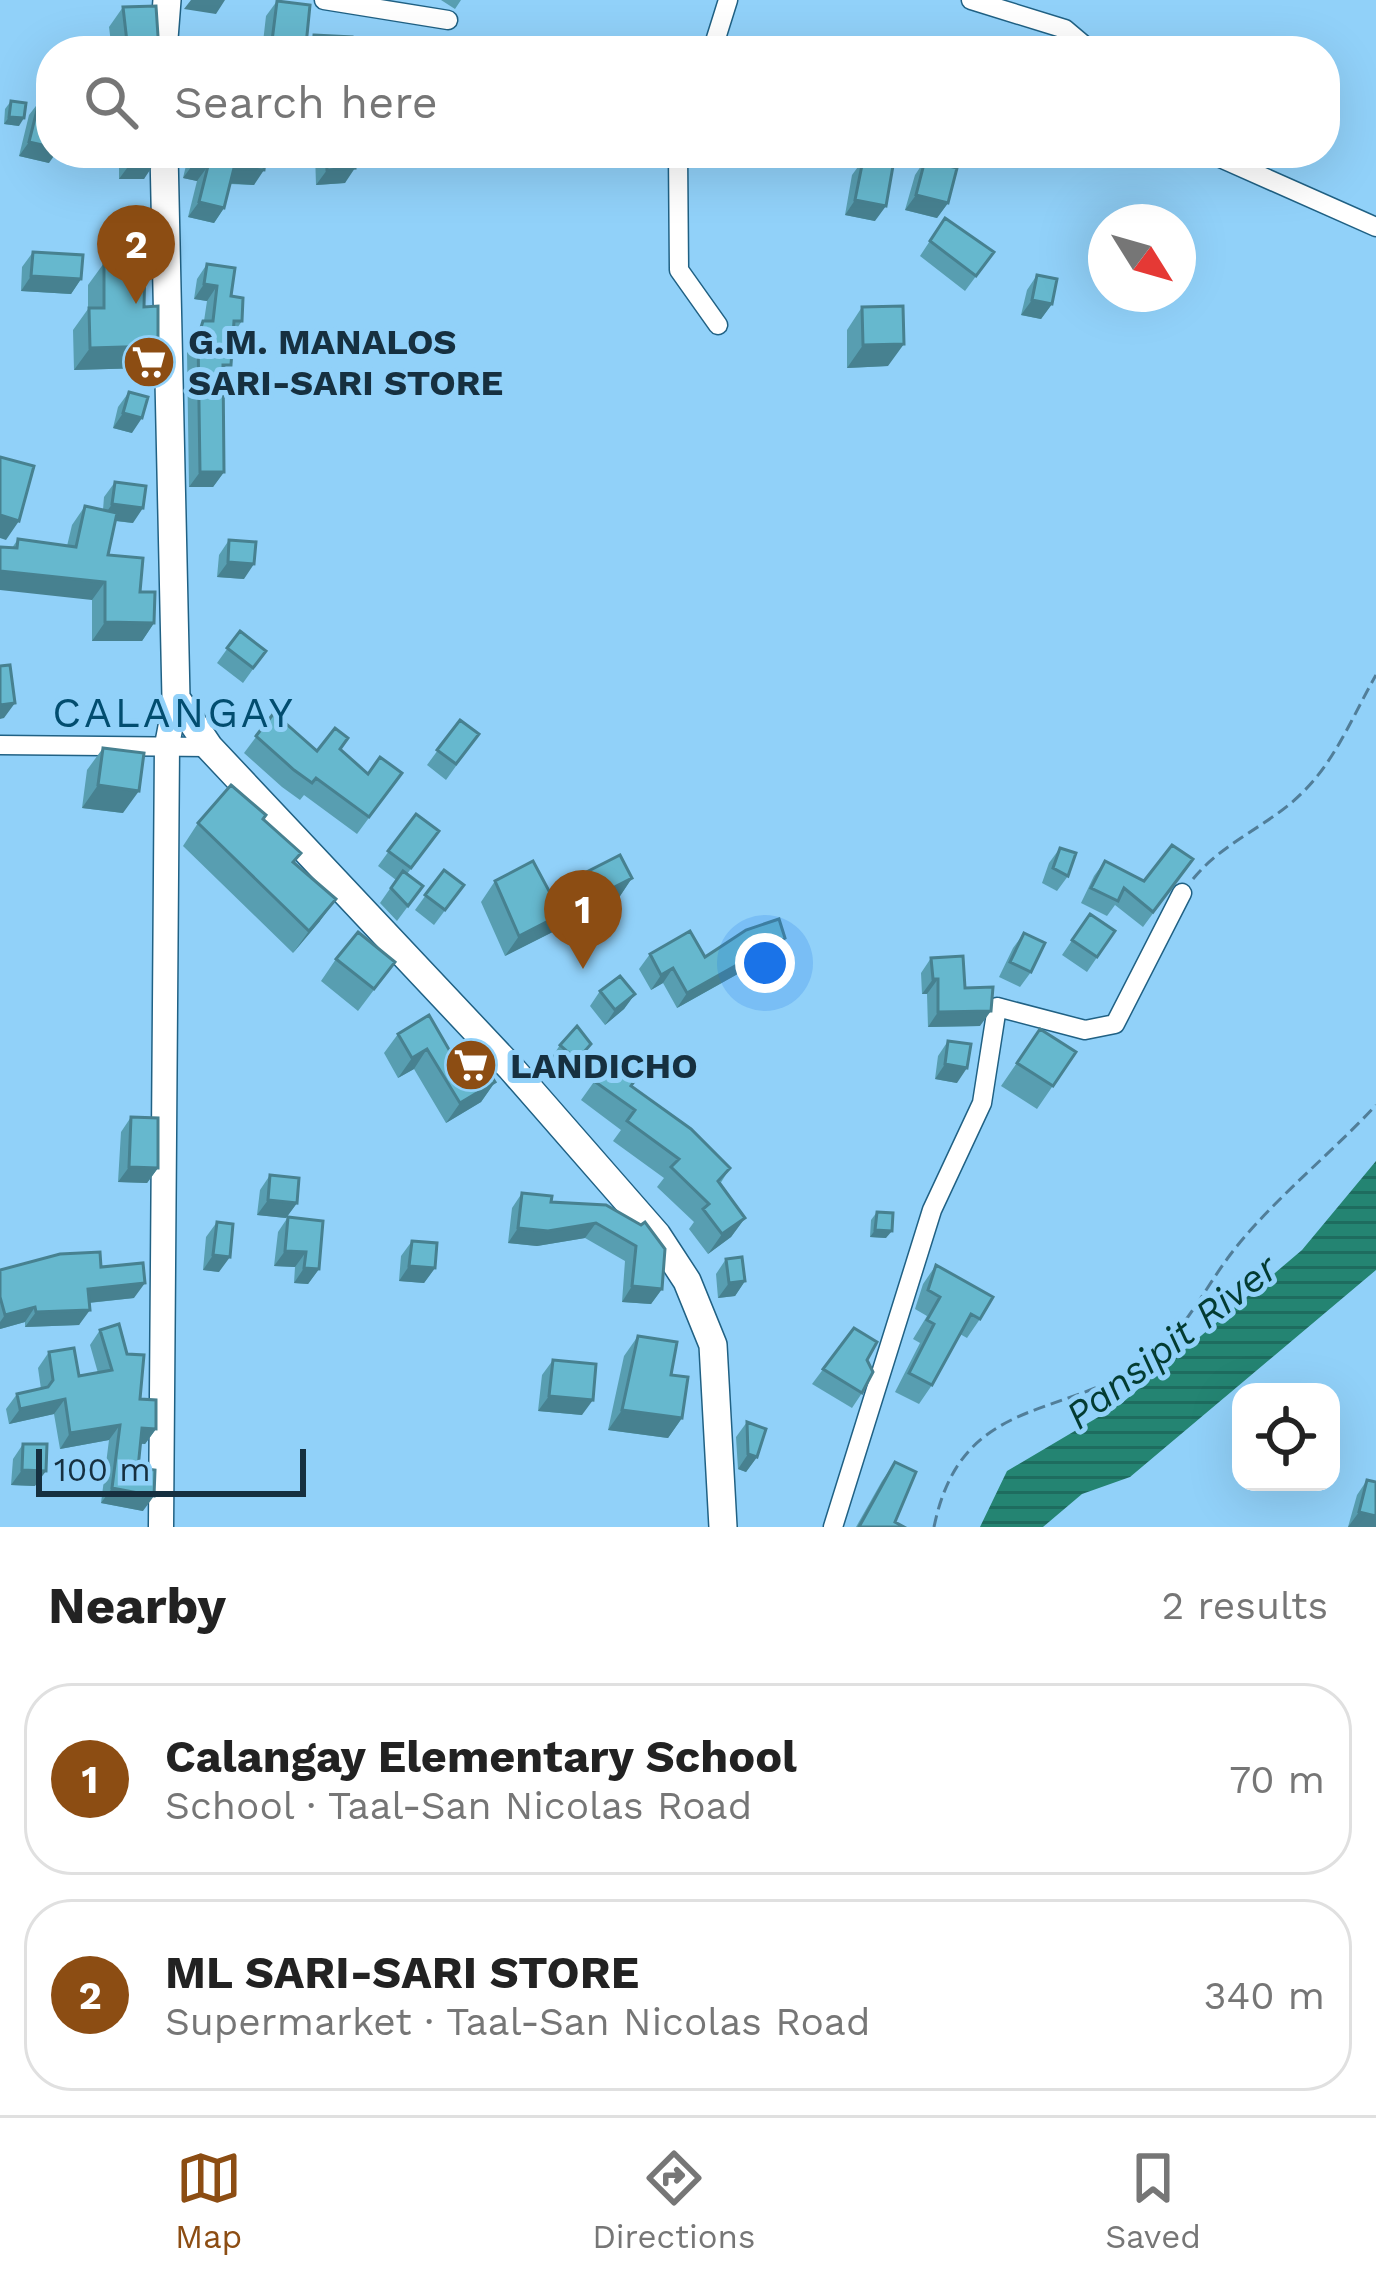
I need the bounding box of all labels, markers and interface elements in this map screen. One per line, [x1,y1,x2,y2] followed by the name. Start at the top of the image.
[36,36,1340,168] search box
[78,69,144,135] icon: search
[174,76,438,129] text: Search here
[1088,204,1196,312] north arrow
[97,205,175,304] pin: 2
[188,321,503,404] place label: G.M. MANALOS SARI-SARI STORE
[121,334,177,390] supermarket icon: G.M. MANALOS SARI-SARI STORE
[52,688,296,737] district label: CALANGAY
[544,870,622,969] pin: 1
[735,933,795,993] your location
[443,1037,499,1093] supermarket icon: LANDICHO
[510,1045,698,1087] place label: LANDICHO
[1057,1244,1287,1438] water label: Pansipit River
[1232,1383,1340,1491] map controls
[1232,1383,1340,1491] button: locate
[36,1443,306,1496] scale bar
[54,1450,151,1489] text: 100 m
[48,1576,226,1635] text: Nearby
[1162,1583,1328,1628] text: 2 results
[165,1730,797,1783] text: Calangay Elementary School
[82,1757,98,1802] text: 1
[1229,1757,1325,1802] text: 70 m
[165,1783,752,1828] text: School · Taal-San Nicolas Road
[165,1946,639,1999] text: ML SARI-SARI STORE
[78,1973,102,2018] text: 2
[1204,1973,1325,2018] text: 340 m
[165,1999,870,2044] text: Supermarket · Taal-San Nicolas Road
[175,2145,242,2256] tab: Map
[592,2145,755,2256] tab: Directions
[1105,2145,1201,2256] tab: Saved

